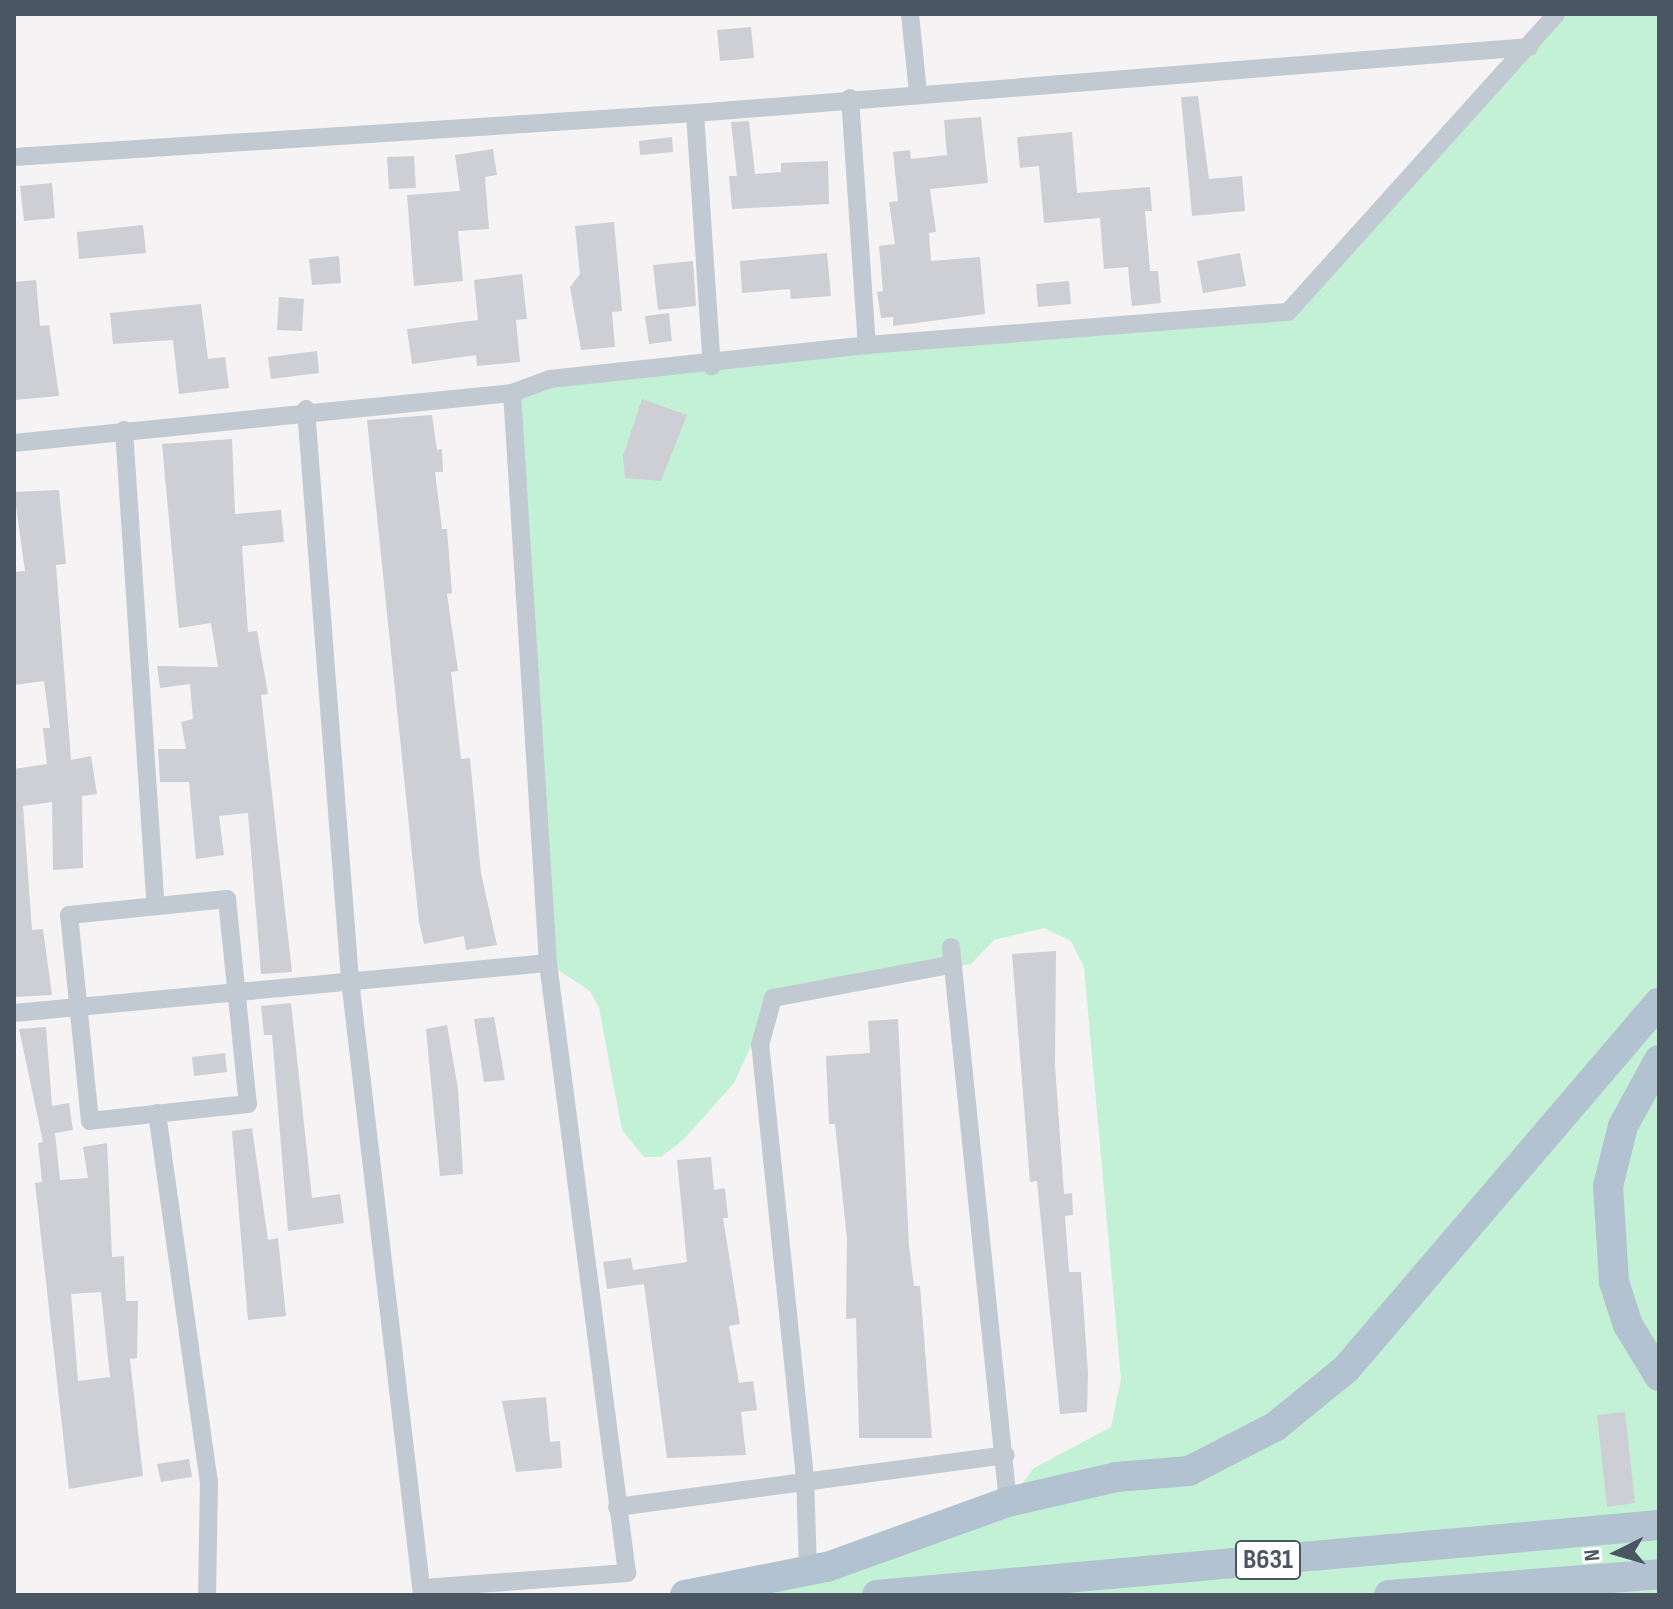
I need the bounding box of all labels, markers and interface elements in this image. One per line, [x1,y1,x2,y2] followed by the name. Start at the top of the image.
[1577,1513,1657,1593] north arrow
[1234,1536,1302,1584] road number: B631
[1579,1548,1607,1562] text: N

